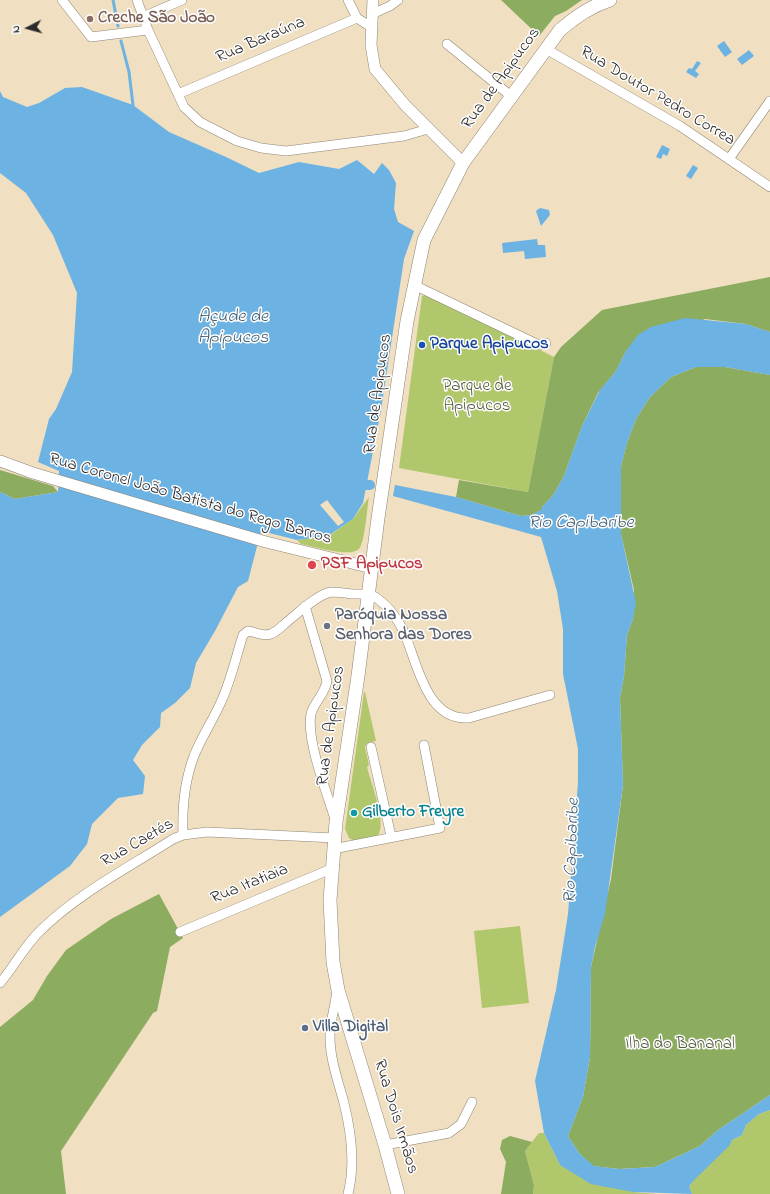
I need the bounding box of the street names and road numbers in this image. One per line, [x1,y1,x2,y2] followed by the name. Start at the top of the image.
[213,13,309,69] street label: Rua Baraúna
[458,24,546,134] street label: Rua de Apipucos
[576,43,738,151] street label: Rua Doutor Pedro Correa
[361,333,397,455] street label: Rua de Apipucos
[46,450,334,550] street label: Rua Coronel João Batista do Rego Barros
[314,665,350,787] street label: Rua de Apipucos
[98,815,178,873] street label: Rua Caetés
[208,860,292,910] street label: Rua Itatiaia
[368,1057,422,1177] street label: Rua Dois Irmãos

